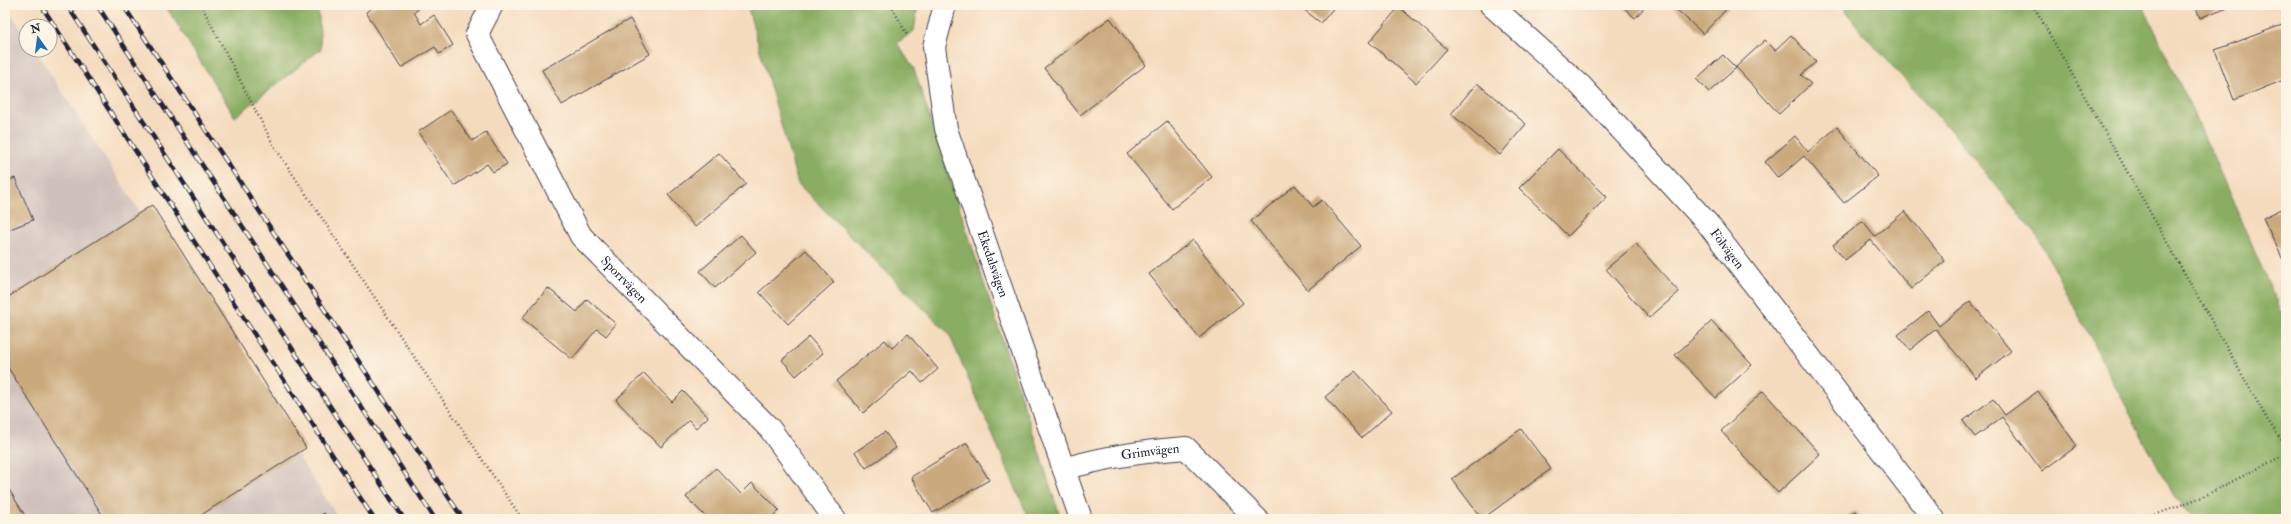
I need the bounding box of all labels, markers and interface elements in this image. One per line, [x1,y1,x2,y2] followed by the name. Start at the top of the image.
[18,18,58,58] north arrow
[28,21,43,37] text: N
[1706,225,1748,273] street label: Fölvägen
[974,228,1012,300] street label: Ekedalsvägen
[597,253,650,307] street label: Sporrvägen
[1120,441,1180,464] street label: Grimvägen

